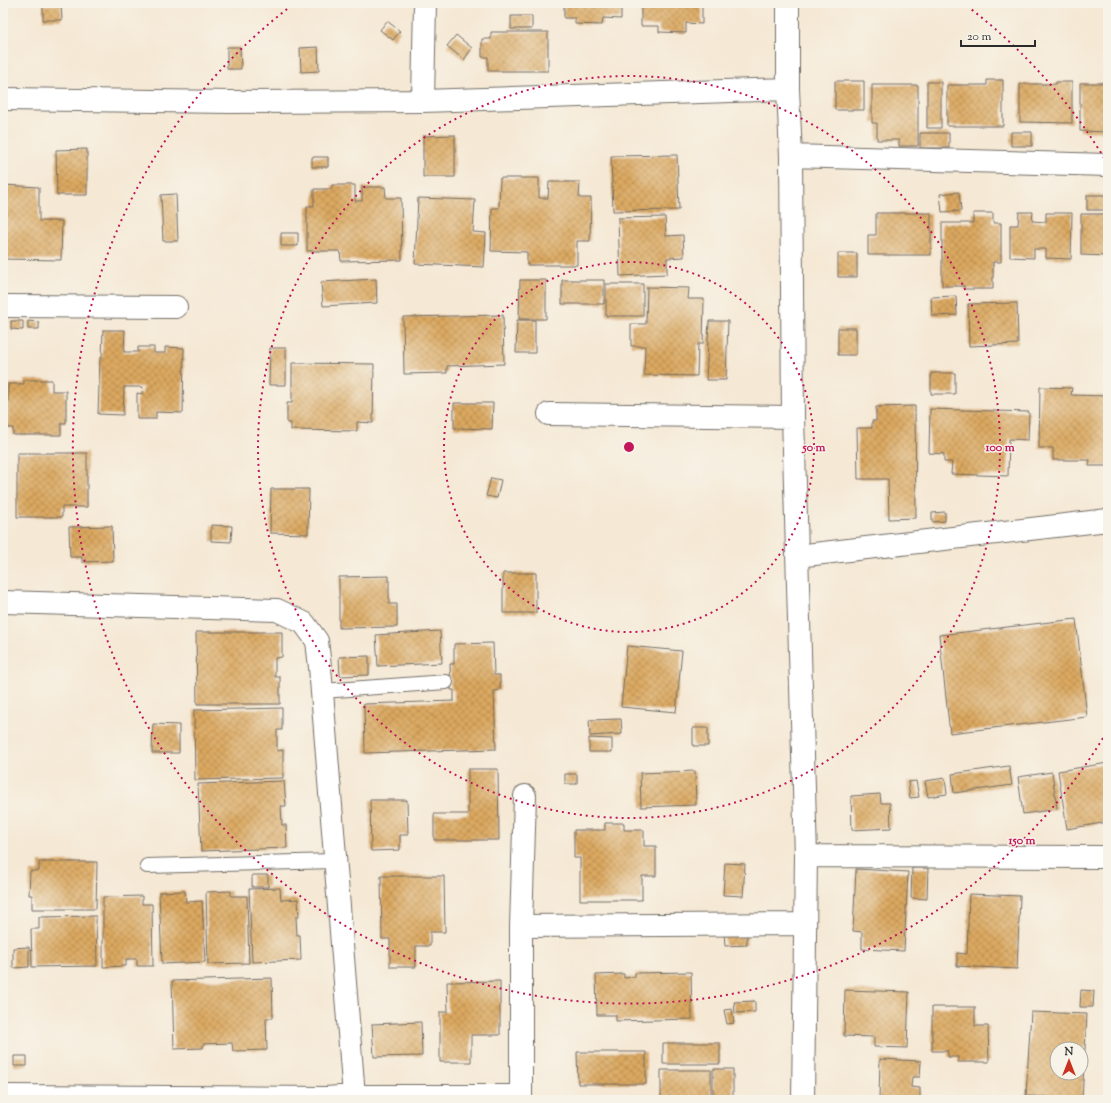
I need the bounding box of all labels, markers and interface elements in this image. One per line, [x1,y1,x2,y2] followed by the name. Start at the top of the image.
[961,22,1035,48] scale bar
[967,28,992,46] text: 20 m
[802,439,826,457] text: 50 m
[984,439,1015,457] text: 100 m
[622,440,636,454] centre of rings
[1007,832,1036,850] text: 150 m
[1049,1041,1089,1081] north arrow
[1064,1044,1074,1060] text: N

